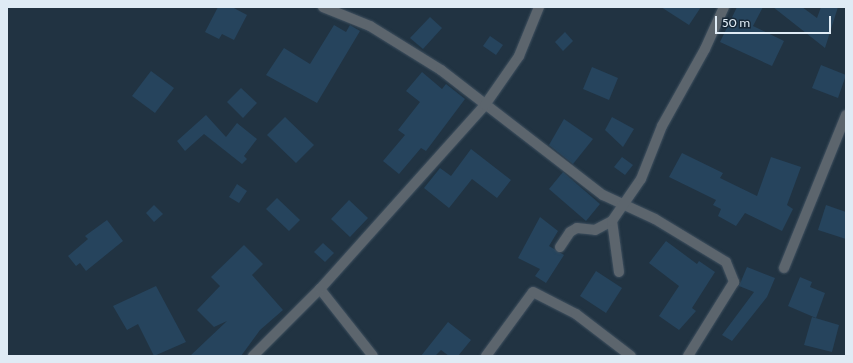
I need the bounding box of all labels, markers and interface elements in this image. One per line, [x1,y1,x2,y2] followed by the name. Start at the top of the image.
[717,8,833,34] scale bar
[722,15,750,30] text: 50 m

